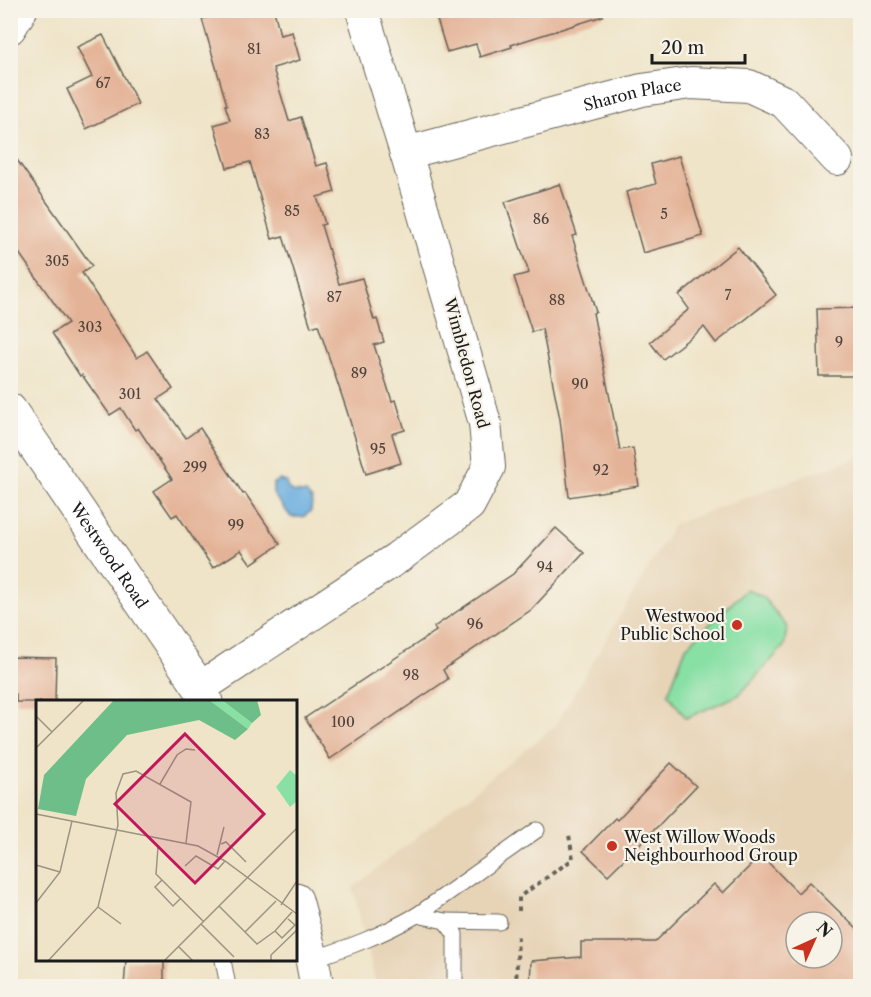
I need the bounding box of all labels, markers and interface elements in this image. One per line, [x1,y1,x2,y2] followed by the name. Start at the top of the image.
[652,27,745,65] scale bar
[661,37,705,59] text: 20 m
[247,40,261,58] house number: 81
[96,74,111,92] house number: 67
[581,74,683,115] street label: Sharon Place
[254,125,270,143] house number: 83
[284,202,300,220] house number: 85
[660,205,668,223] house number: 5
[533,210,549,228] house number: 86
[45,252,69,270] house number: 305
[725,286,732,304] house number: 7
[326,288,342,306] house number: 87
[549,291,565,309] house number: 88
[440,295,494,431] street label: Wimbledon Road
[78,318,102,336] house number: 303
[835,333,843,351] house number: 9
[351,364,367,382] house number: 89
[571,375,589,393] house number: 90
[119,385,141,403] house number: 301
[370,440,386,458] house number: 95
[183,458,207,476] house number: 299
[593,461,609,479] house number: 92
[66,498,153,612] street label: Westwood Road
[228,516,244,534] house number: 99
[537,558,553,576] house number: 94
[620,606,725,644] place label: Westwood Public School
[467,615,483,633] house number: 96
[730,618,744,632] marker: Westwood Public School
[403,666,419,684] house number: 98
[36,700,297,961] inset map
[331,713,355,731] house number: 100
[623,827,798,865] place label: West Willow Woods Neighbourhood Group
[605,839,619,853] marker: West Willow Woods Neighbourhood Group
[784,910,844,970] north arrow
[813,917,837,941] text: N

